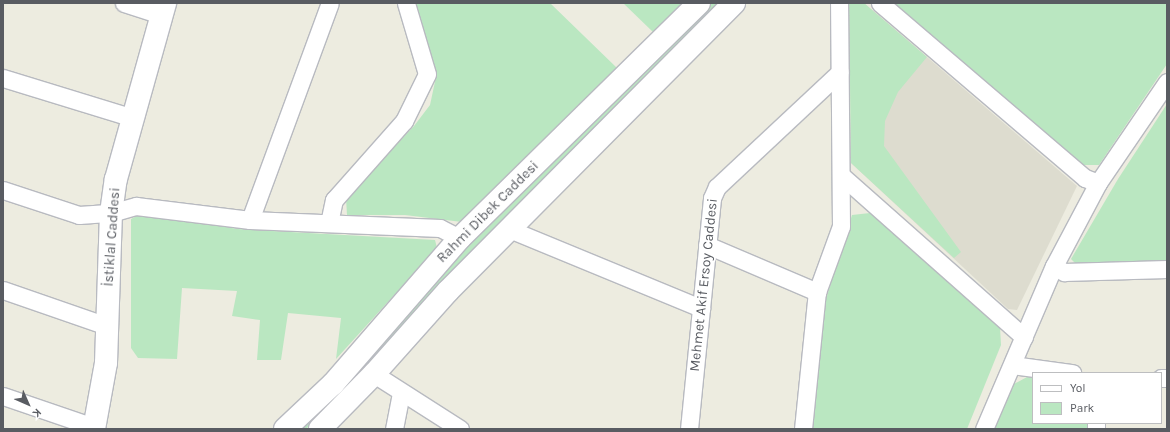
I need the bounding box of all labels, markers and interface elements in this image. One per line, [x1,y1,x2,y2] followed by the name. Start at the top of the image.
[434,158,542,266] street label: Rahmi Dibek Caddesi
[100,187,124,287] street label: İstiklal Caddesi
[687,198,721,372] street label: Mehmet Akif Ersoy Caddesi
[1032,372,1162,424] legend
[1070,381,1086,395] text: Yol
[8,384,48,424] north arrow
[1070,401,1094,415] text: Park
[30,406,44,420] text: K

